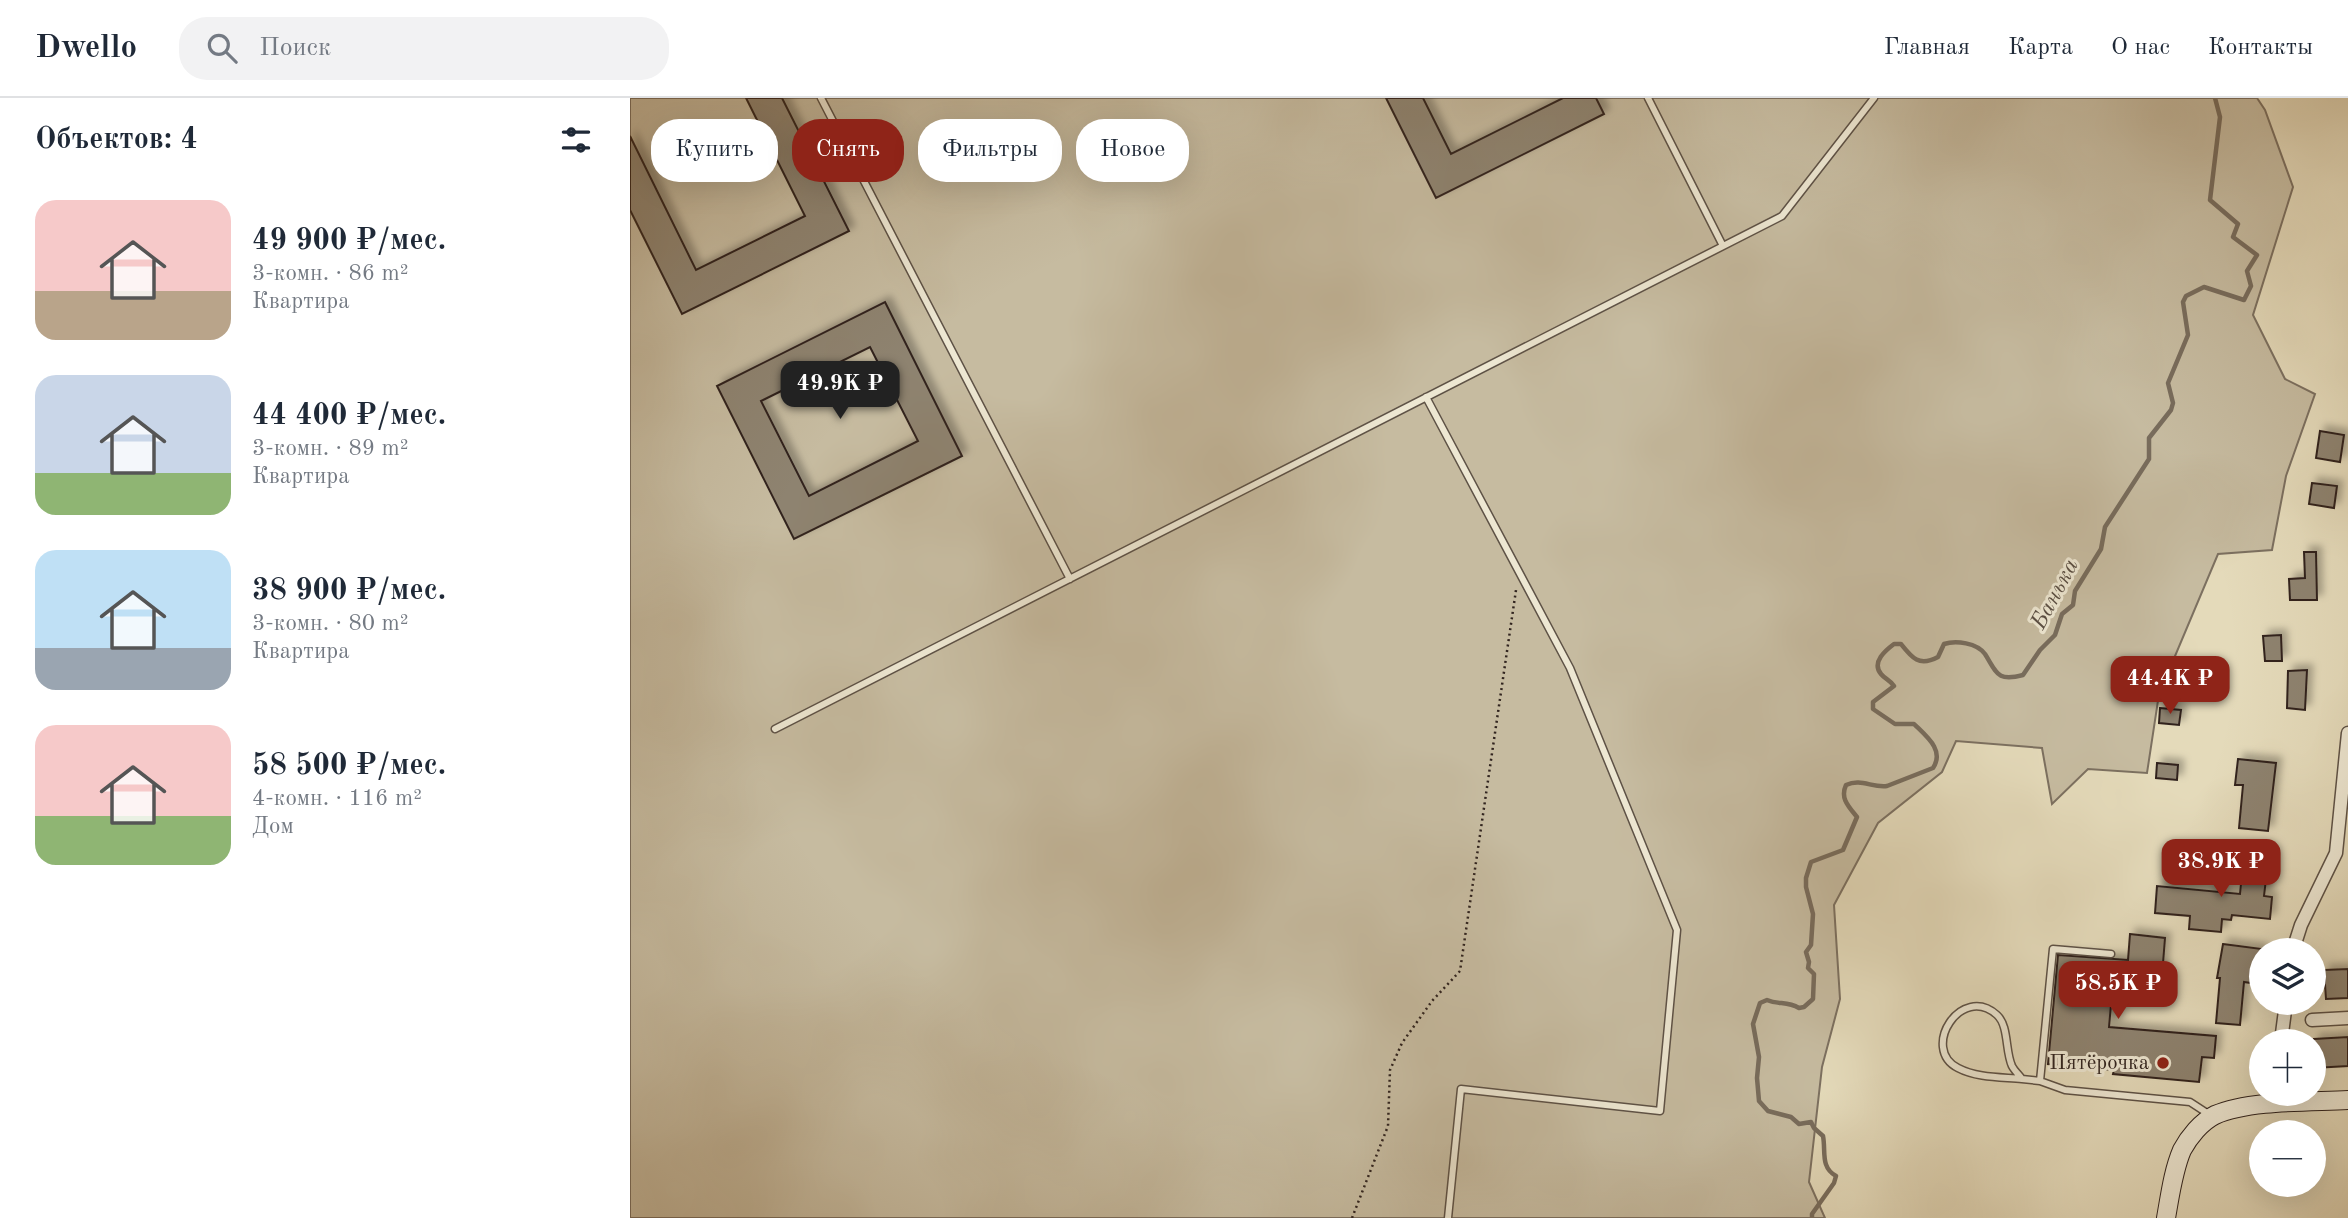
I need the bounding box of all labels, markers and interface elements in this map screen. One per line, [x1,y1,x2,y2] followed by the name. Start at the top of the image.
[179,17,669,80] search box
[203,29,241,67] icon: search
[35,32,137,65] text: Dwello
[259,35,331,61] text: Поиск
[1884,36,1970,60] text: Главная
[2008,36,2073,60] text: Карта
[2111,36,2170,60] text: О нас
[2208,36,2313,60] text: Контакты
[651,119,778,182] chip: Купить
[792,119,904,182] chip: Снять
[918,119,1062,182] chip: Фильтры
[1076,119,1189,182] chip: Новое
[557,121,595,159] icon: filters
[35,125,198,155] text: Объектов: 4
[252,226,446,256] text: 49 900 ₽/мес.
[91,228,175,312] icon: home
[252,262,409,285] text: 3-комн. · 86 m²
[252,290,350,313] text: Квартира
[775,362,905,421] pin: 49.9K ₽
[797,372,883,395] text: 49.9K ₽
[252,401,446,431] text: 44 400 ₽/мес.
[91,403,175,487] icon: home
[252,437,409,460] text: 3-комн. · 89 m²
[252,465,350,488] text: Квартира
[2027,555,2083,634] water label: Банька
[252,576,446,606] text: 38 900 ₽/мес.
[91,578,175,662] icon: home
[252,612,409,635] text: 3-комн. · 80 m²
[252,640,350,663] text: Квартира
[2105,656,2235,716] pin: 44.4K ₽
[2127,667,2213,690] text: 44.4K ₽
[252,751,446,781] text: 58 500 ₽/мес.
[91,753,175,837] icon: home
[252,787,422,810] text: 4-комн. · 116 m²
[252,815,294,838] text: Дом
[2156,840,2286,899] pin: 38.9K ₽
[2178,850,2264,873] text: 38.9K ₽
[2249,938,2326,1197] map controls
[2249,938,2326,1015] button: layers
[2053,962,2183,1021] pin: 58.5K ₽
[2075,972,2161,995] text: 58.5K ₽
[2249,1029,2326,1106] button: +
[2049,1053,2149,1074] place label: Пятёрочка
[2155,1055,2171,1071] marker: Пятёрочка
[2249,1120,2326,1197] button: −

